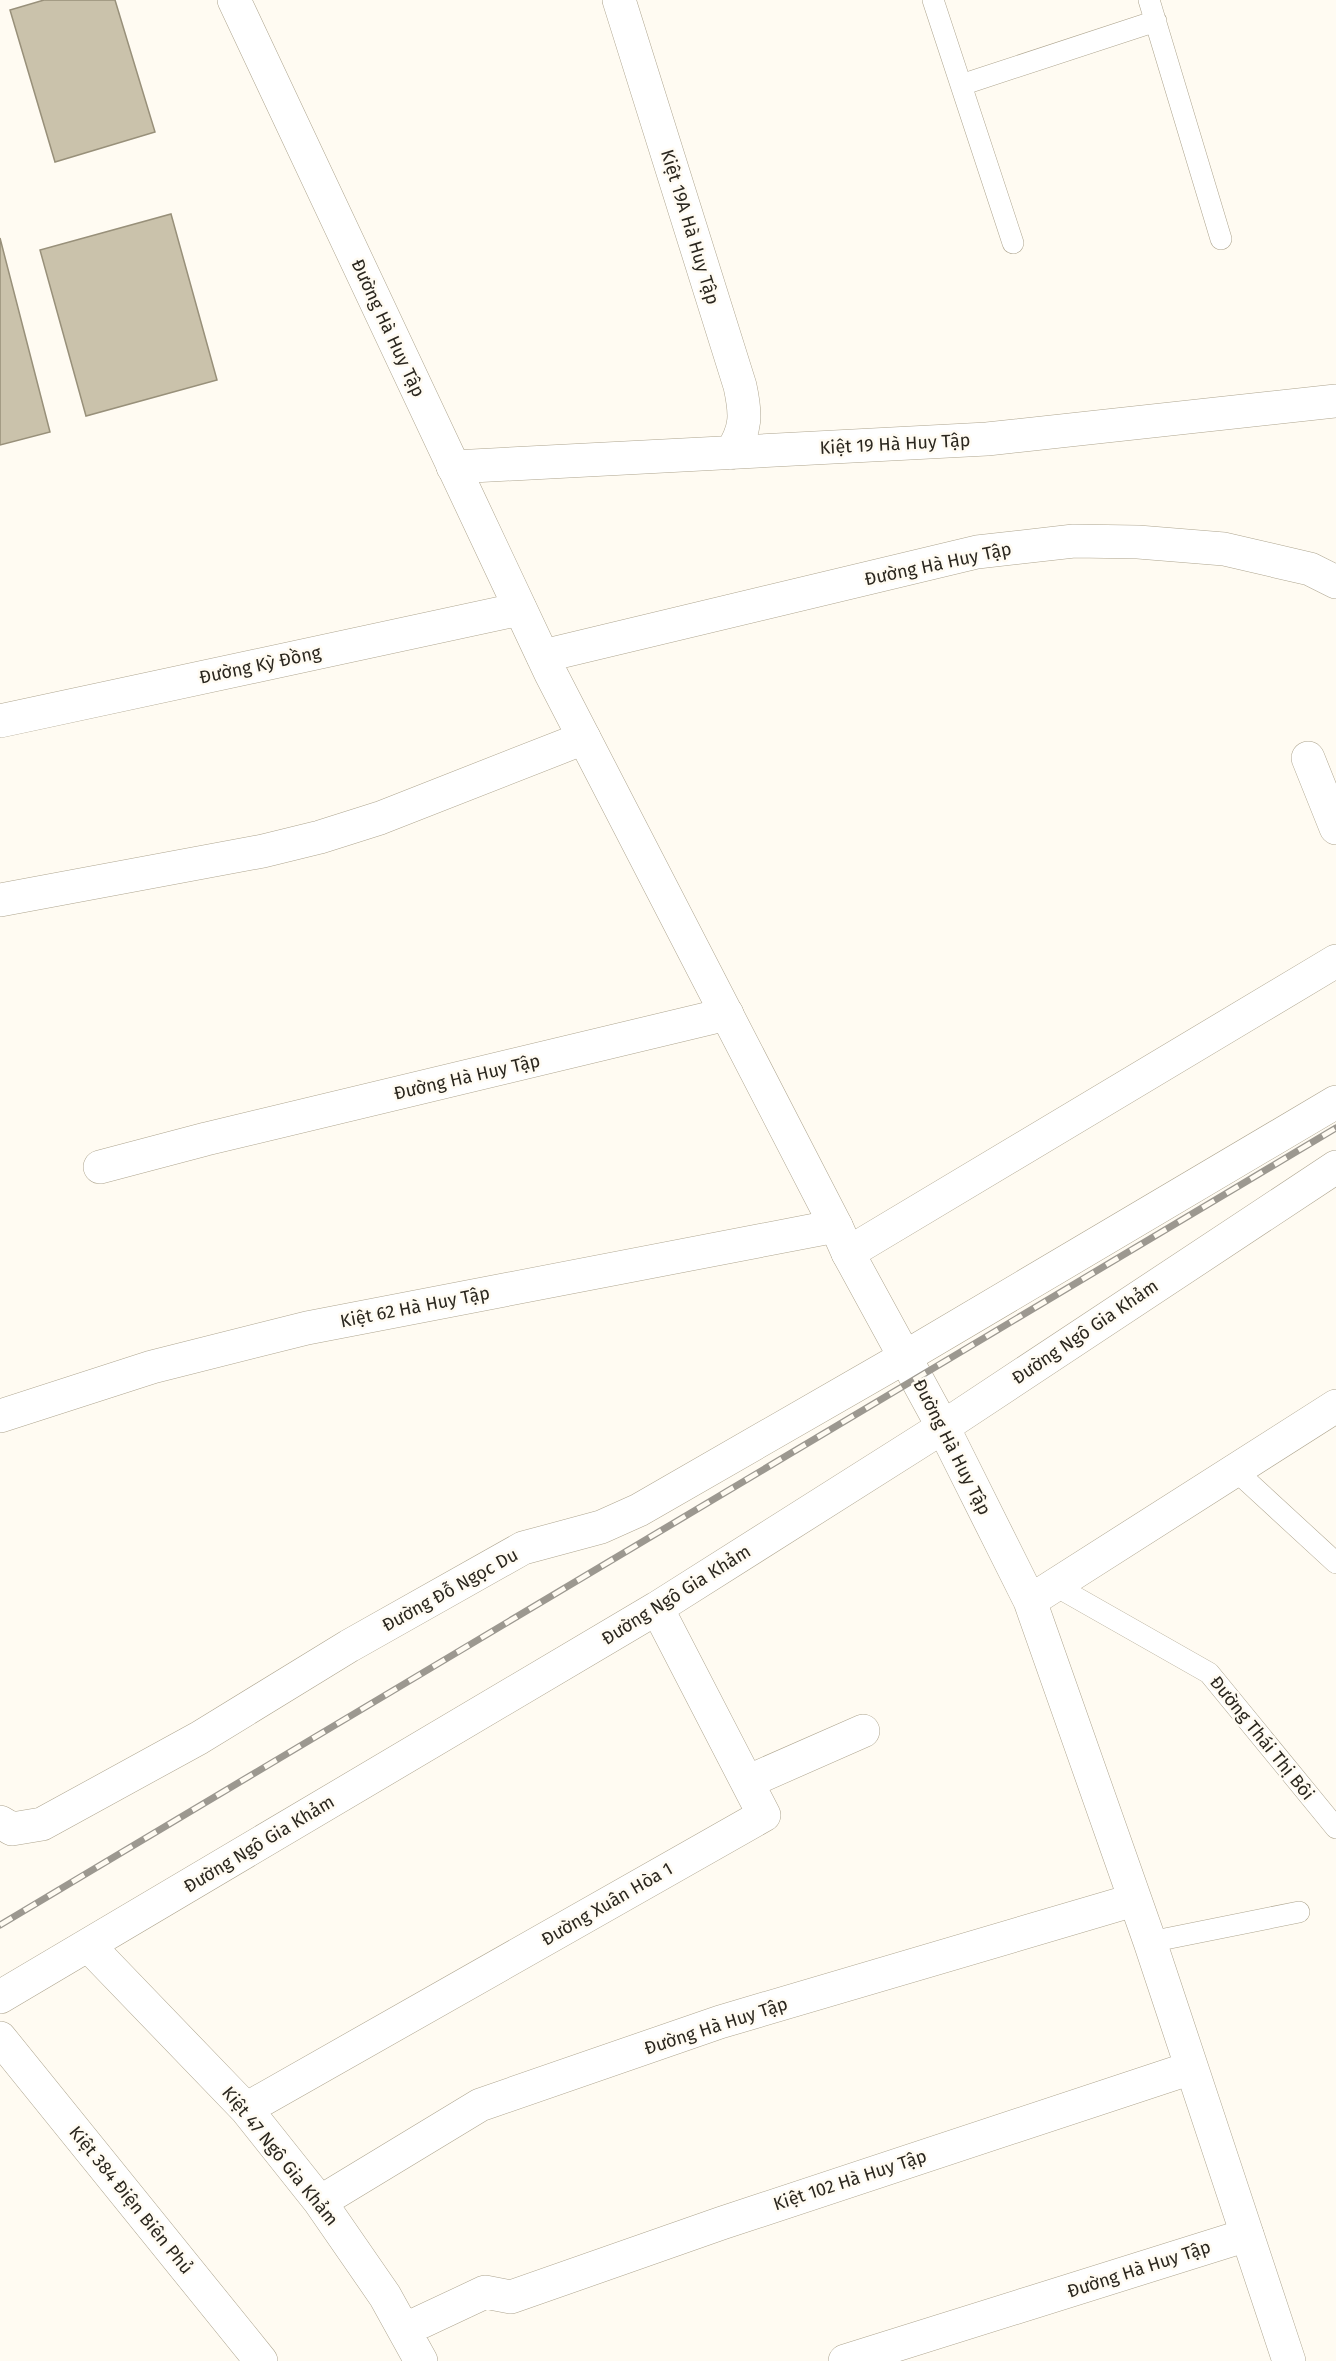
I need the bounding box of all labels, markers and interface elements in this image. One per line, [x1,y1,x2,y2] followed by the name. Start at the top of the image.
[656,147,724,307] street label: Kiệt 19A Hà Huy Tập
[346,256,430,400] street label: Đường Hà Huy Tập
[819,429,971,459] street label: Kiệt 19 Hà Huy Tập
[863,538,1013,590] street label: Đường Hà Huy Tập
[197,641,324,689] street label: Đường Kỳ Đồng
[392,1049,542,1105] street label: Đường Hà Huy Tập
[1008,1275,1162,1389] street label: Đường Ngô Gia Khảm
[338,1282,492,1332] street label: Kiệt 62 Hà Huy Tập
[908,1375,996,1519] street label: Đường Hà Huy Tập
[597,1540,755,1650] street label: Đường Ngô Gia Khảm
[378,1543,522,1636] street label: Đường Đỗ Ngọc Du
[1205,1671,1319,1805] street label: Đường Thái Thị Bôi
[180,1790,338,1898] street label: Đường Ngô Gia Khảm
[538,1858,676,1950] street label: Đường Xuân Hòa 1
[641,1992,791,2060] street label: Đường Hà Huy Tập
[217,2082,343,2230] street label: Kiệt 47 Ngô Gia Khảm
[64,2121,198,2279] street label: Kiệt 384 Điện Biên Phủ
[770,2145,930,2215] street label: Kiệt 102 Hà Huy Tập
[1064,2235,1214,2303] street label: Đường Hà Huy Tập

